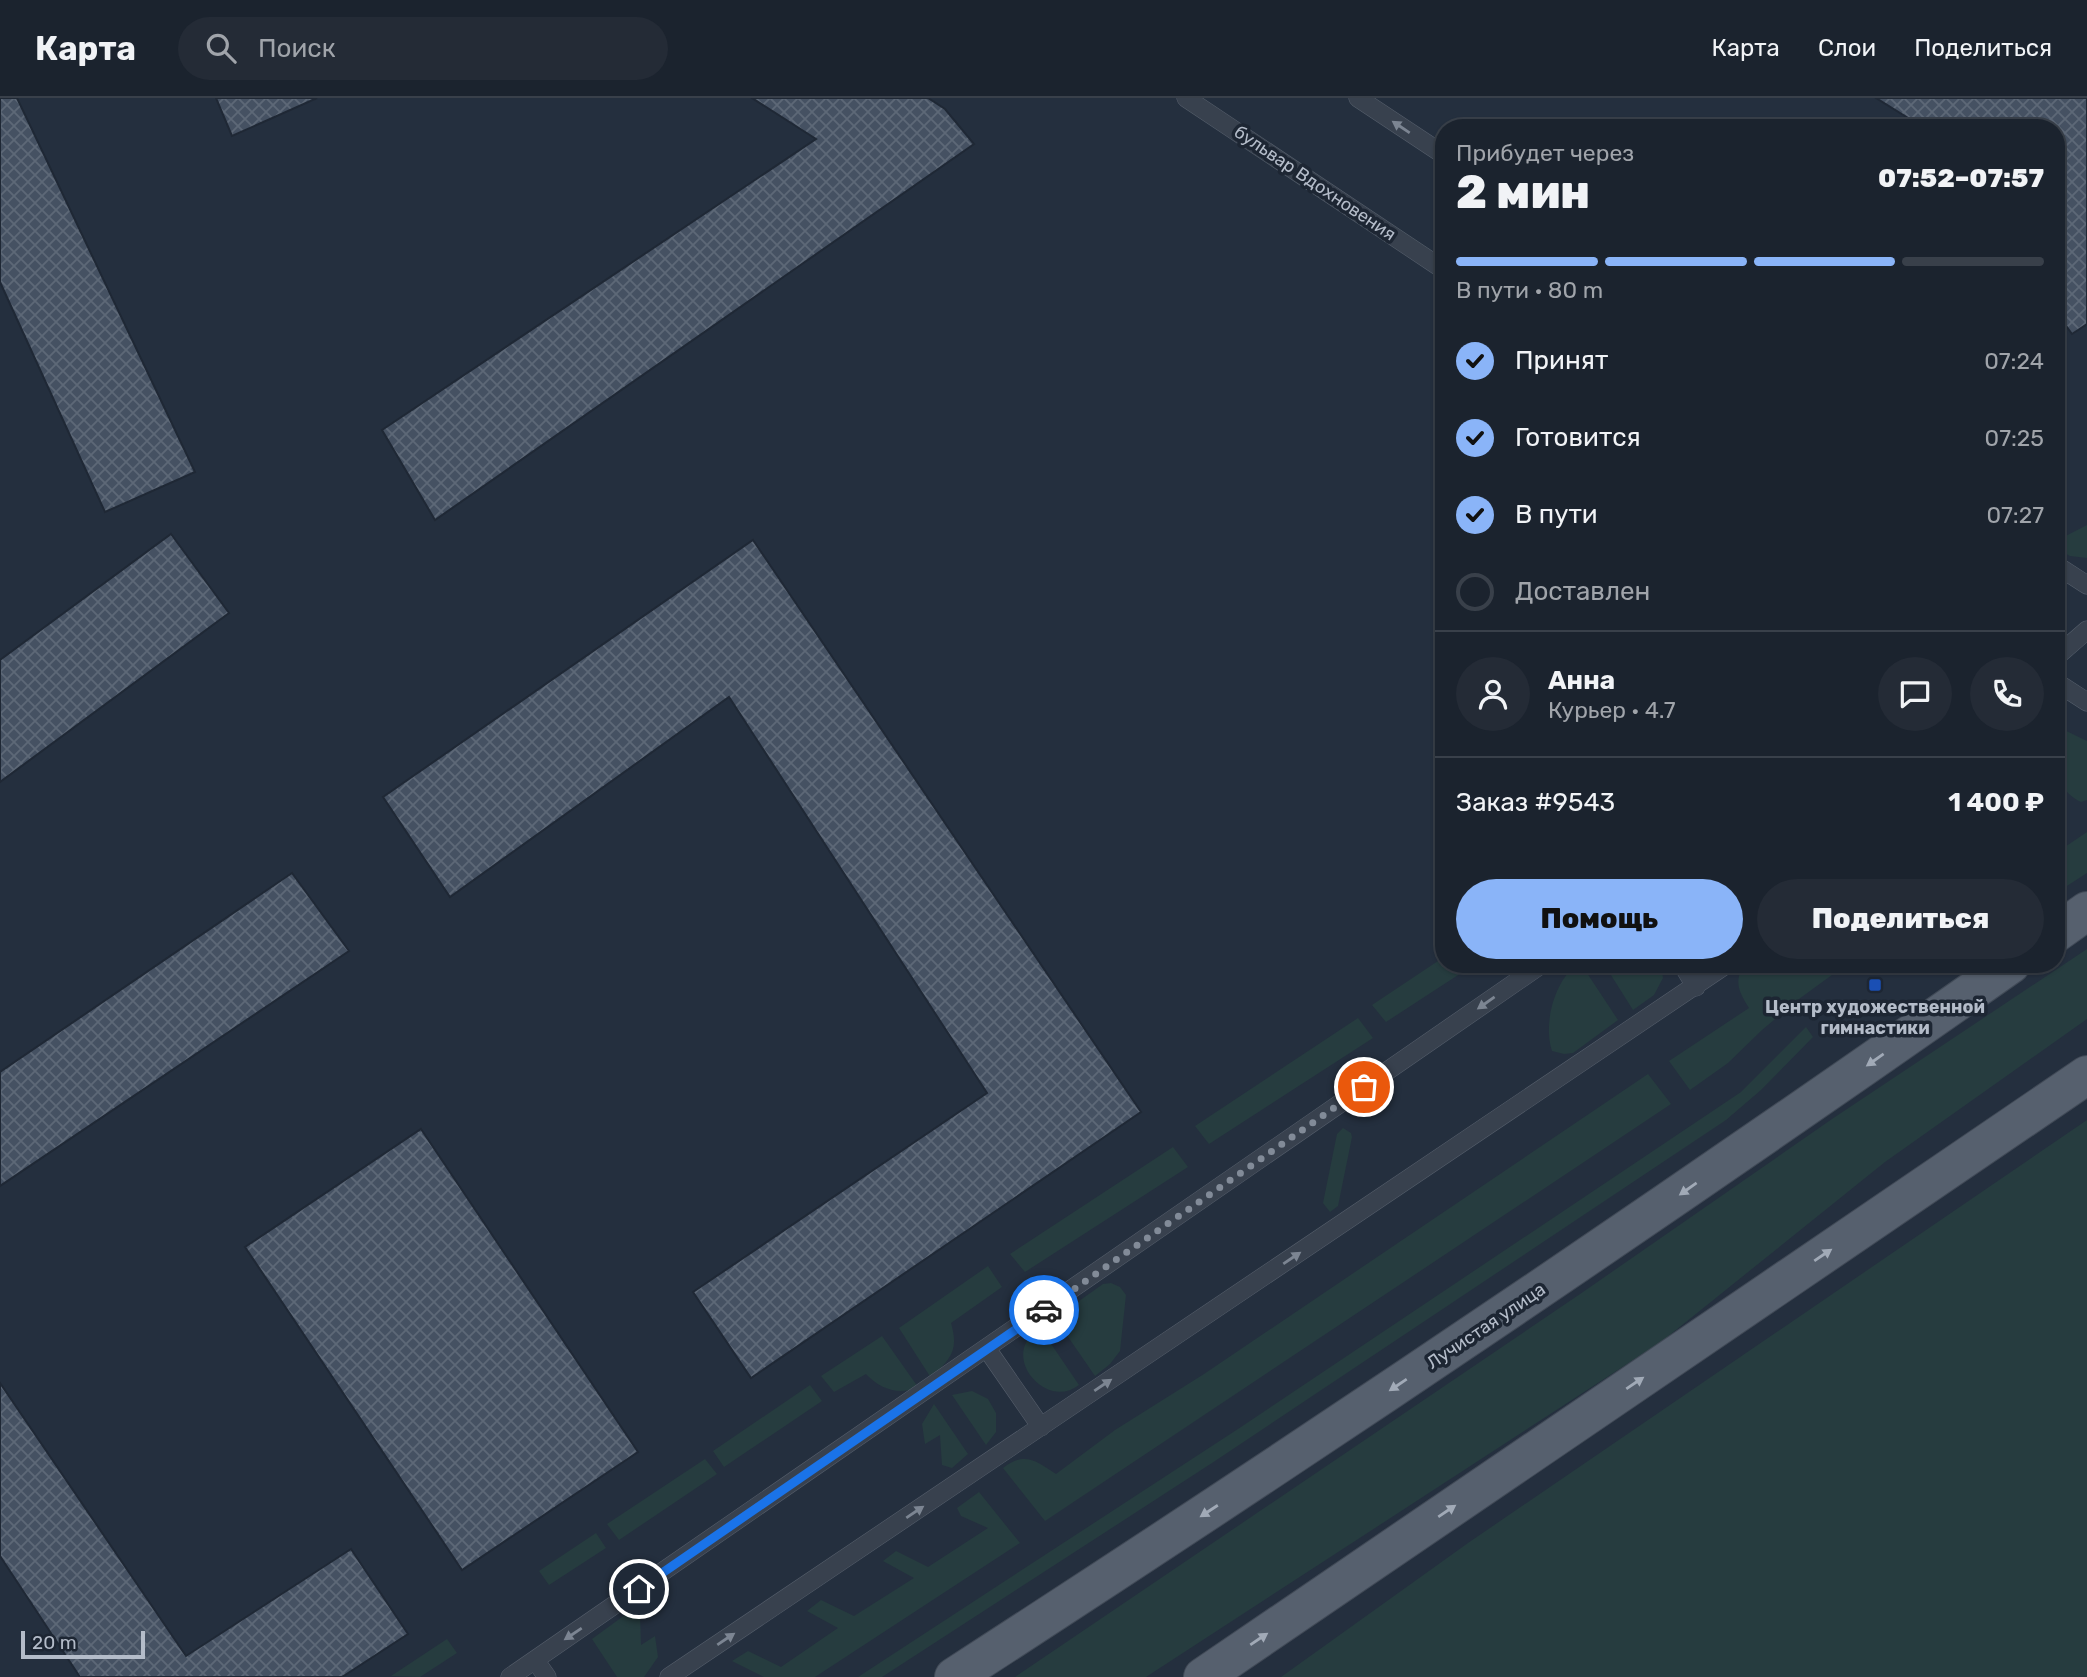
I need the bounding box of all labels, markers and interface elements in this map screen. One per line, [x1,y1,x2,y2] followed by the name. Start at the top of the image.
[178,17,668,80] search box
[35,29,136,68] text: Карта
[202,29,240,67] icon: search
[258,33,336,64] text: Поиск
[1711,34,1780,62] text: Карта
[1818,34,1876,62] text: Слои
[1914,34,2052,62] text: Поделиться
[1391,120,1411,133] one-way arrow
[1230,121,1400,245] street label: бульвар Вдохновения
[1456,139,1634,167] text: Прибудет через
[1878,163,2044,194] text: 07:52–07:57
[1456,165,1590,220] text: 2 мин
[1456,276,1603,304] text: В пути · 80 m
[1456,342,1494,380] icon: check
[1515,345,1608,376] text: Принят
[1984,347,2044,375] text: 07:24
[1456,419,1494,457] icon: check
[1515,422,1641,453] text: Готовится
[1985,424,2044,452] text: 07:25
[1456,496,1494,534] icon: check
[1515,499,1598,530] text: В пути
[1986,501,2044,529] text: 07:27
[1515,576,1650,607] text: Доставлен
[1456,657,1530,731] button: person
[1878,657,1952,731] button: chat
[1970,657,2044,731] button: phone
[1548,665,1615,696] text: Анна
[1548,696,1676,724] text: Курьер · 4.7
[1456,787,1615,818] text: Заказ #9543
[1948,787,2044,818] text: 1 400 ₽
[1456,879,1743,959] button: Помощь
[1757,879,2044,959] button: Поделиться
[1867,977,1883,993] marker: Центр художественной гимнастики
[1477,996,1495,1010] one-way arrow
[1765,996,1985,1039] place label: Центр художественной гимнастики
[1865,1053,1885,1066] one-way arrow
[1334,1057,1394,1117] pin
[1345,1068,1383,1106] icon: bag
[1678,1182,1698,1195] one-way arrow
[1814,1249,1833,1262] one-way arrow
[1283,1251,1301,1265] one-way arrow
[1009,1275,1079,1345] courier
[1422,1278,1550,1374] street label: Лучистая улица
[1025,1291,1063,1329] icon: car
[1626,1376,1644,1390] one-way arrow
[1389,1378,1407,1392] one-way arrow
[1094,1379,1113,1392] one-way arrow
[1199,1504,1218,1517] one-way arrow
[1438,1504,1456,1518] one-way arrow
[905,1506,924,1519] one-way arrow
[609,1559,669,1619] pin
[620,1570,658,1608] icon: home
[564,1627,582,1641] one-way arrow
[21,1628,145,1660] scale bar
[32,1631,77,1654] text: 20 m
[717,1632,735,1646] one-way arrow
[1249,1632,1269,1645] one-way arrow

